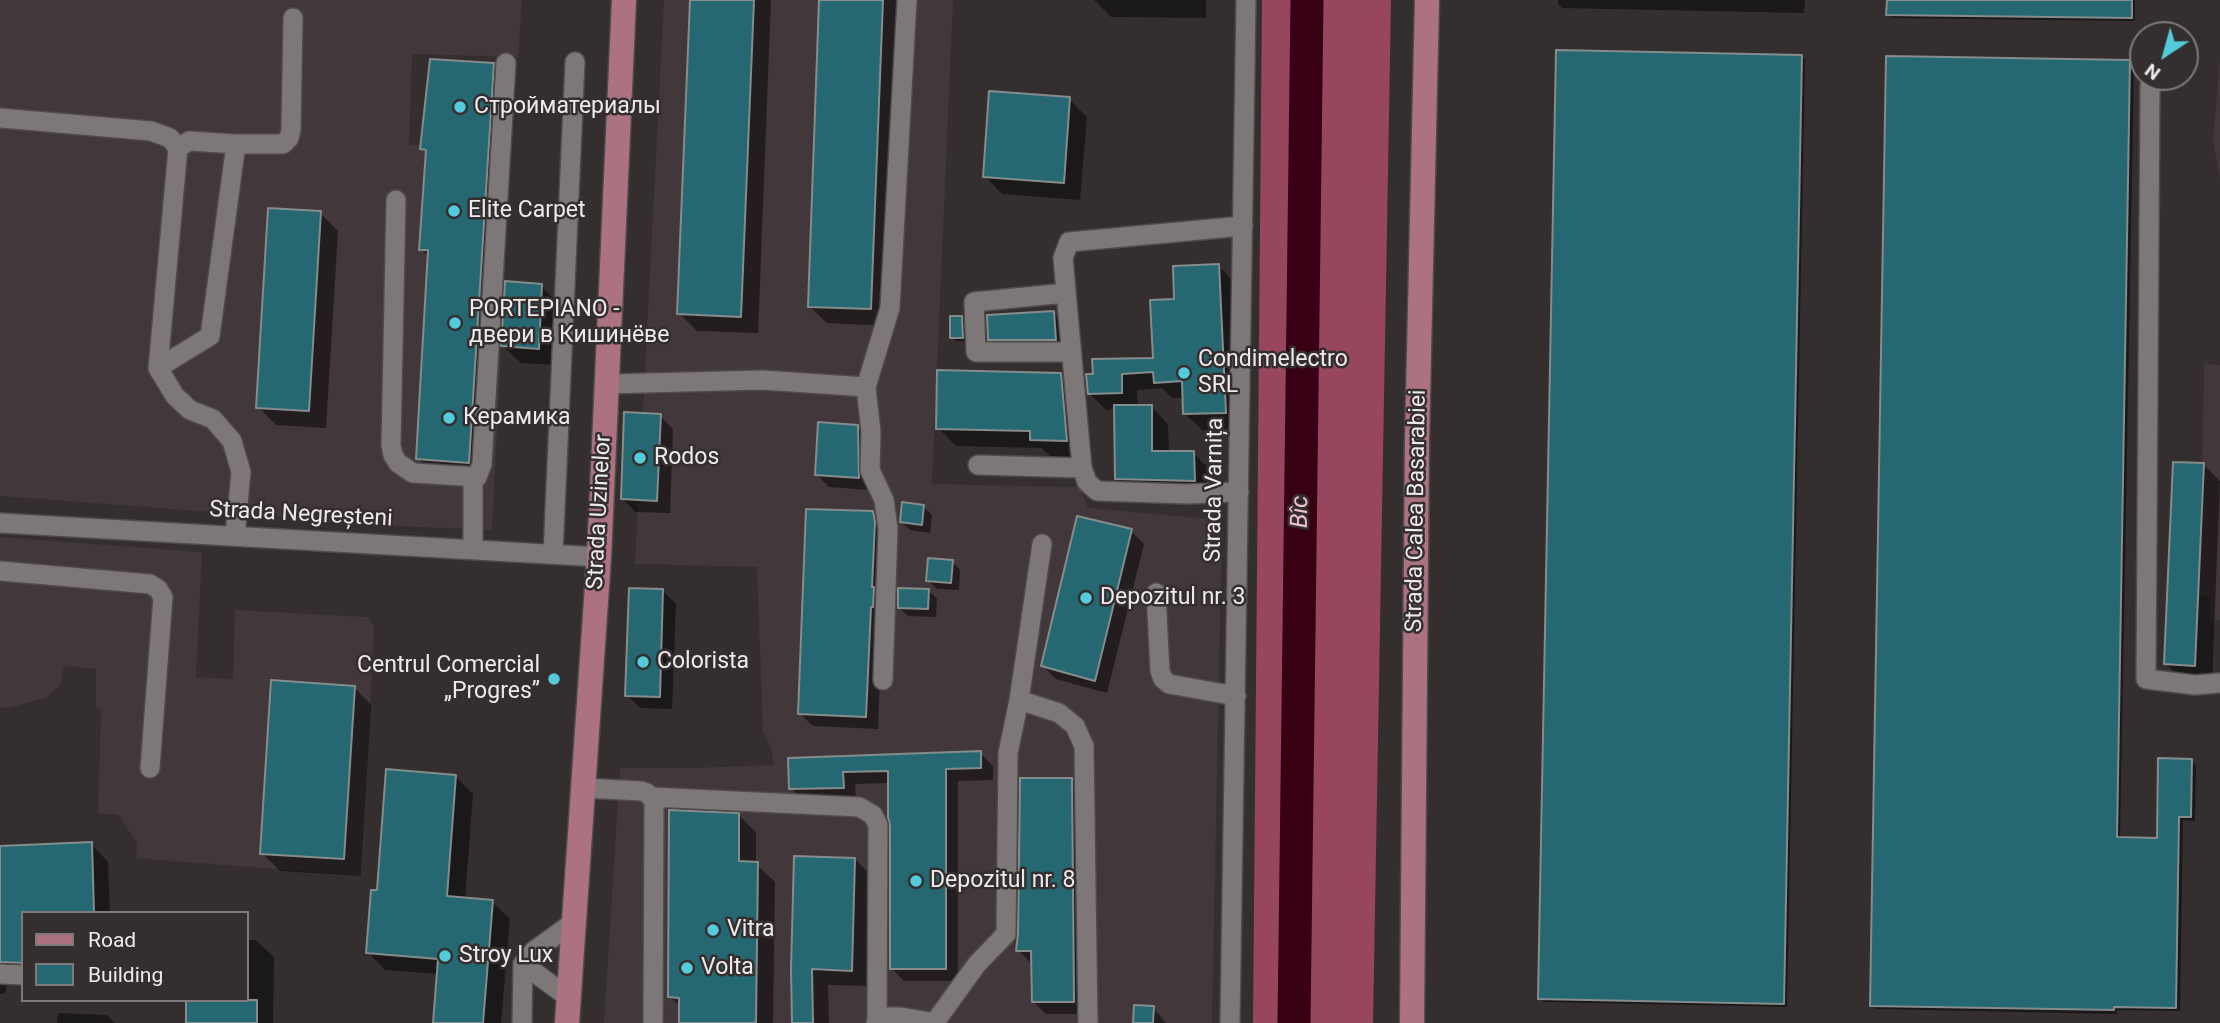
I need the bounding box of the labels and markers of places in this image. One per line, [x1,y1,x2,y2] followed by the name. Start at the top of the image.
[474,93,661,121] place label: Стройматериалы
[452,99,468,115] marker: Стройматериалы
[468,197,586,225] place label: Elite Carpet
[446,203,462,219] marker: Elite Carpet
[469,296,669,350] place label: PORTEPIANO - двери в Кишинёве
[447,315,463,331] marker: PORTEPIANO - двери в Кишинёве
[1198,346,1348,400] place label: Condimelectro SRL
[1176,365,1192,381] marker: Condimelectro SRL
[463,404,570,432] place label: Керамика
[441,410,457,426] marker: Керамика
[654,444,719,472] place label: Rodos
[632,450,648,466] marker: Rodos
[1100,584,1245,612] place label: Depozitul nr. 3
[1078,590,1094,606] marker: Depozitul nr. 3
[657,648,749,676] place label: Colorista
[357,652,540,706] place label: Centrul Comercial „Progres”
[635,654,651,670] marker: Colorista
[546,671,562,687] marker: Centrul Comercial „Progres”
[930,867,1075,895] place label: Depozitul nr. 8
[908,873,924,889] marker: Depozitul nr. 8
[727,916,775,944] place label: Vitra
[705,922,721,938] marker: Vitra
[459,942,553,970] place label: Stroy Lux
[437,948,453,964] marker: Stroy Lux
[701,954,754,982] place label: Volta
[679,960,695,976] marker: Volta

